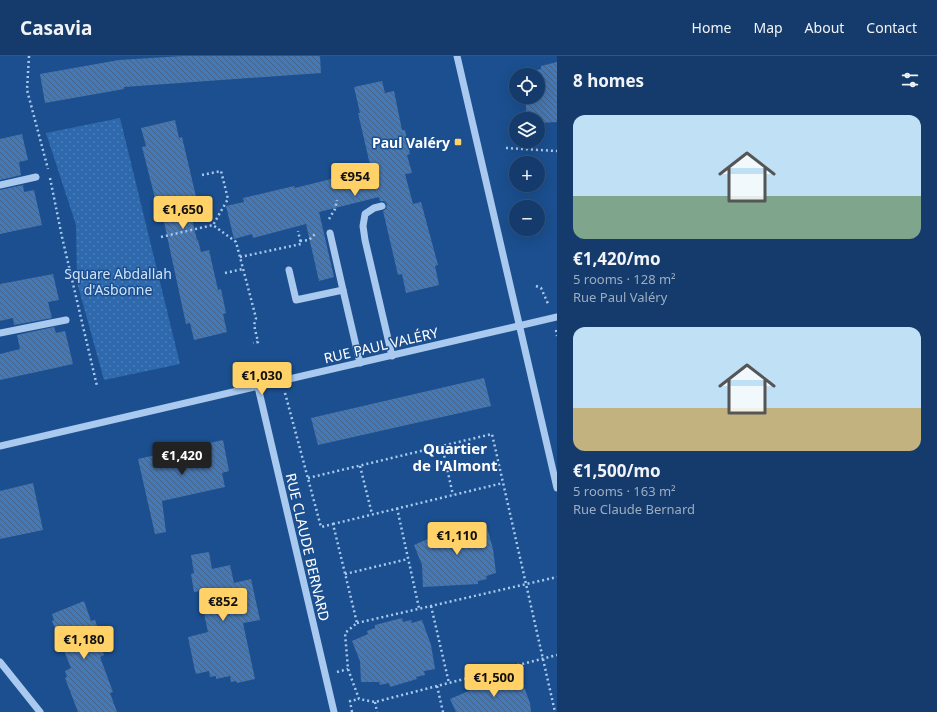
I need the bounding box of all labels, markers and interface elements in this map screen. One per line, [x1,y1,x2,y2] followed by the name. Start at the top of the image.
[20,15,92,41] text: Casavia
[692,18,731,37] text: Home
[753,18,783,37] text: Map
[805,18,844,37] text: About
[866,18,917,37] text: Contact
[509,68,545,236] map controls
[509,68,545,104] button: locate
[573,69,644,92] text: 8 homes
[899,69,921,91] icon: filters
[509,112,545,148] button: layers
[372,133,450,152] place label: Paul Valéry
[453,137,463,147] marker: Paul Valéry
[711,141,783,213] icon: home
[509,156,545,192] button: +
[331,163,379,197] pin: €954
[340,167,370,185] text: €954
[150,196,216,230] pin: €1,650
[163,200,203,218] text: €1,650
[509,200,545,236] button: −
[573,247,661,270] text: €1,420/mo
[64,264,172,299] park label: Square Abdallah d'Asbonne
[573,270,676,288] text: 5 rooms · 128 m²
[573,288,667,306] text: Rue Paul Valéry
[322,323,440,367] street label: RUE PAUL VALÉRY
[711,353,783,425] icon: home
[229,362,295,396] pin: €1,030
[242,366,282,384] text: €1,030
[413,438,498,475] district label: Quartier de l'Almont
[149,442,215,476] pin: €1,420
[162,446,202,464] text: €1,420
[573,459,661,482] text: €1,500/mo
[282,471,334,623] street label: RUE CLAUDE BERNARD
[573,482,676,500] text: 5 rooms · 163 m²
[573,500,695,518] text: Rue Claude Bernard
[424,522,490,556] pin: €1,110
[437,526,477,544] text: €1,110
[199,588,247,622] pin: €852
[208,592,238,610] text: €852
[51,626,117,660] pin: €1,180
[64,630,104,648] text: €1,180
[461,664,527,698] pin: €1,500
[474,668,514,686] text: €1,500

